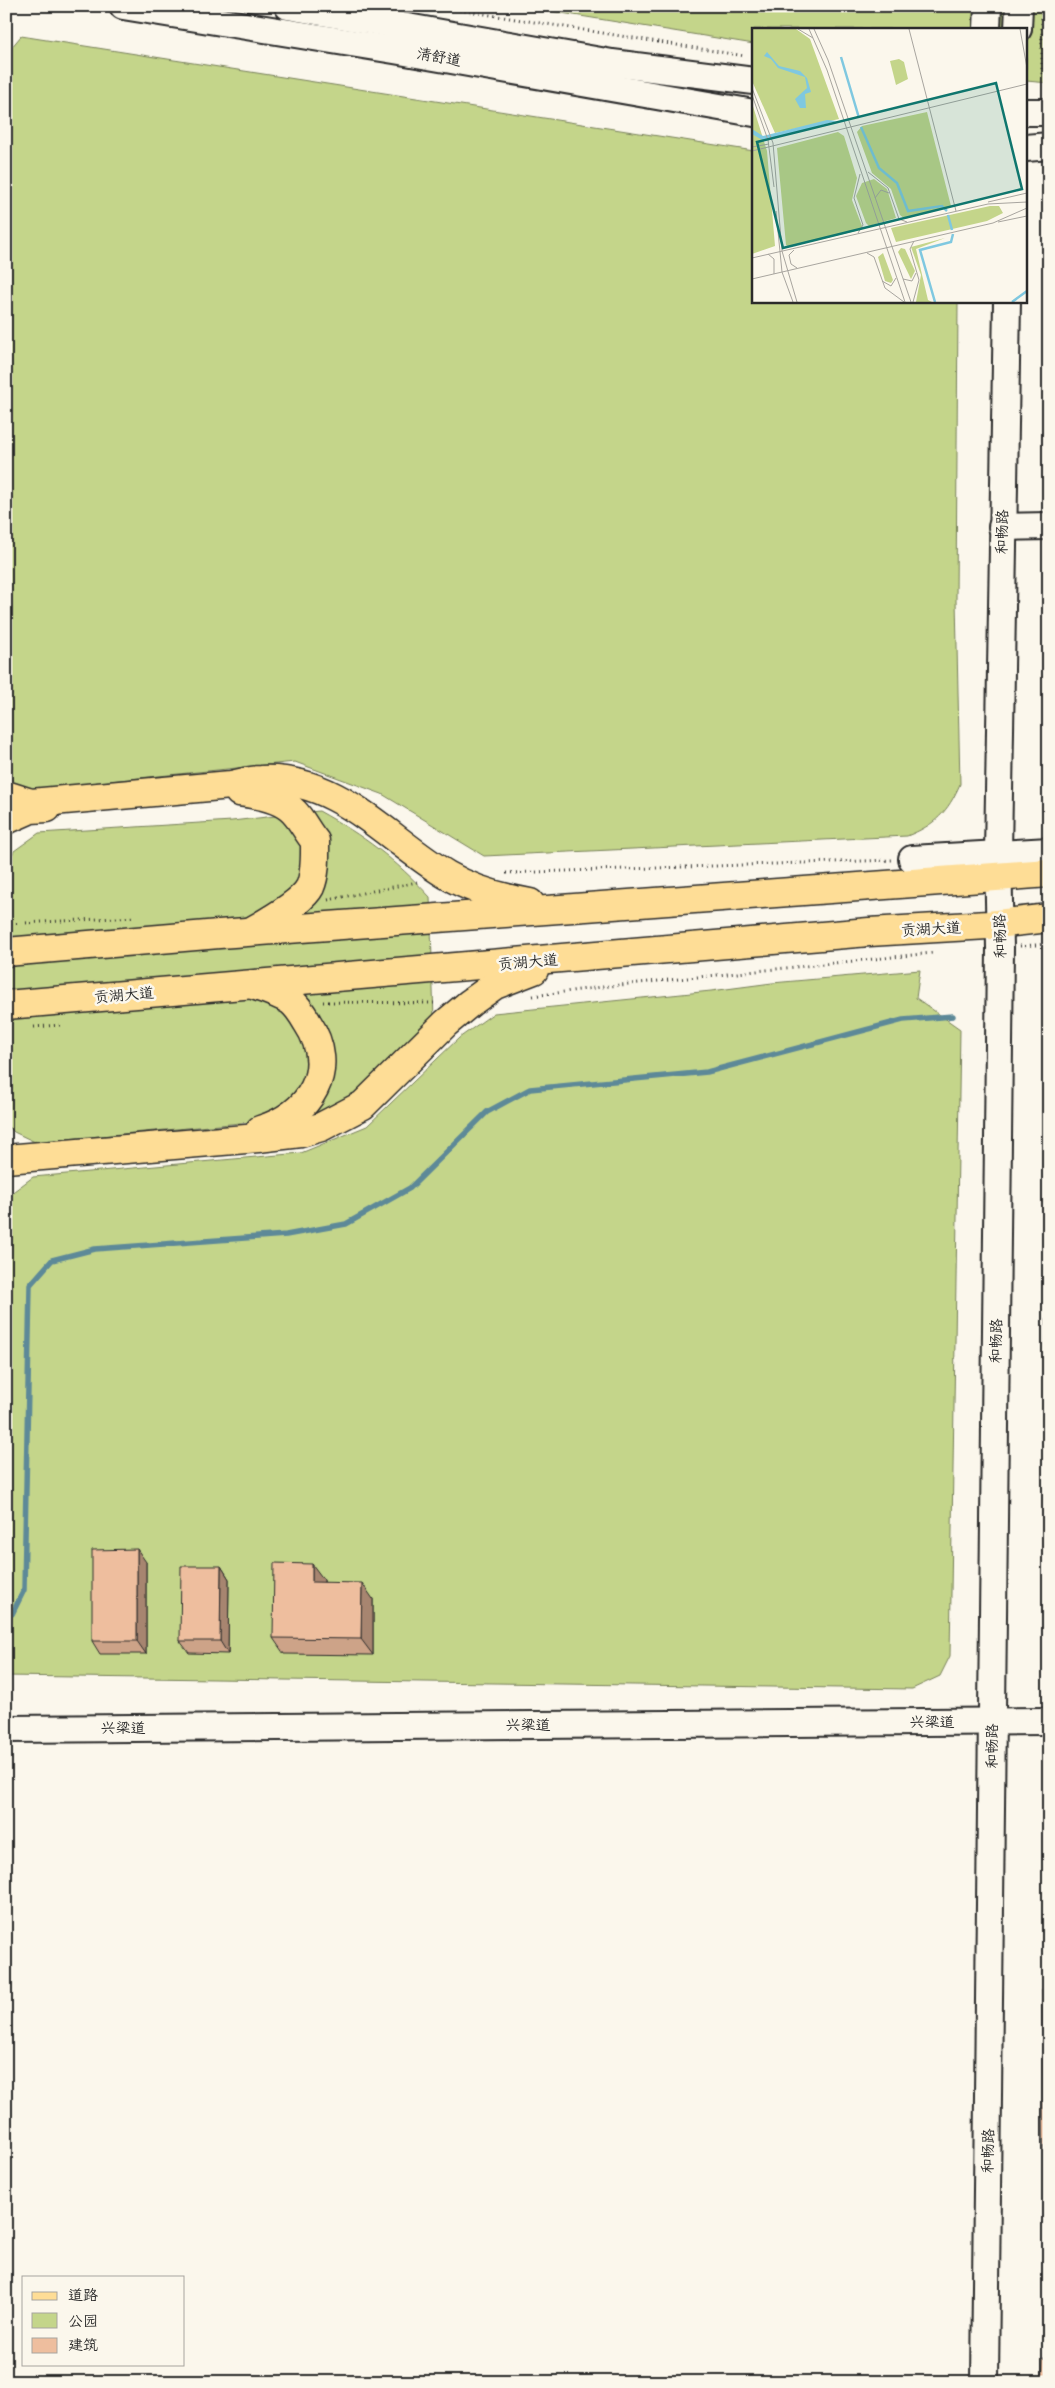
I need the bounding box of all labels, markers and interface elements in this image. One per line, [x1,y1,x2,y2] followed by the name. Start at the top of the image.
[752,28,1028,302] inset map
[415,42,463,71] street label: 清舒道
[991,509,1012,555] street label: 和畅路
[989,913,1010,959] street label: 和畅路
[900,916,961,941] street label: 贡湖大道
[497,948,559,975] street label: 贡湖大道
[93,981,155,1008] street label: 贡湖大道
[985,1318,1006,1364] street label: 和畅路
[909,1711,955,1732] street label: 兴梁道
[505,1714,551,1735] street label: 兴梁道
[100,1717,146,1738] street label: 兴梁道
[981,1723,1002,1769] street label: 和畅路
[977,2128,998,2174] street label: 和畅路
[22,2276,185,2366] legend
[68,2284,98,2305] text: 道路
[68,2310,98,2331] text: 公园
[68,2334,98,2355] text: 建筑

